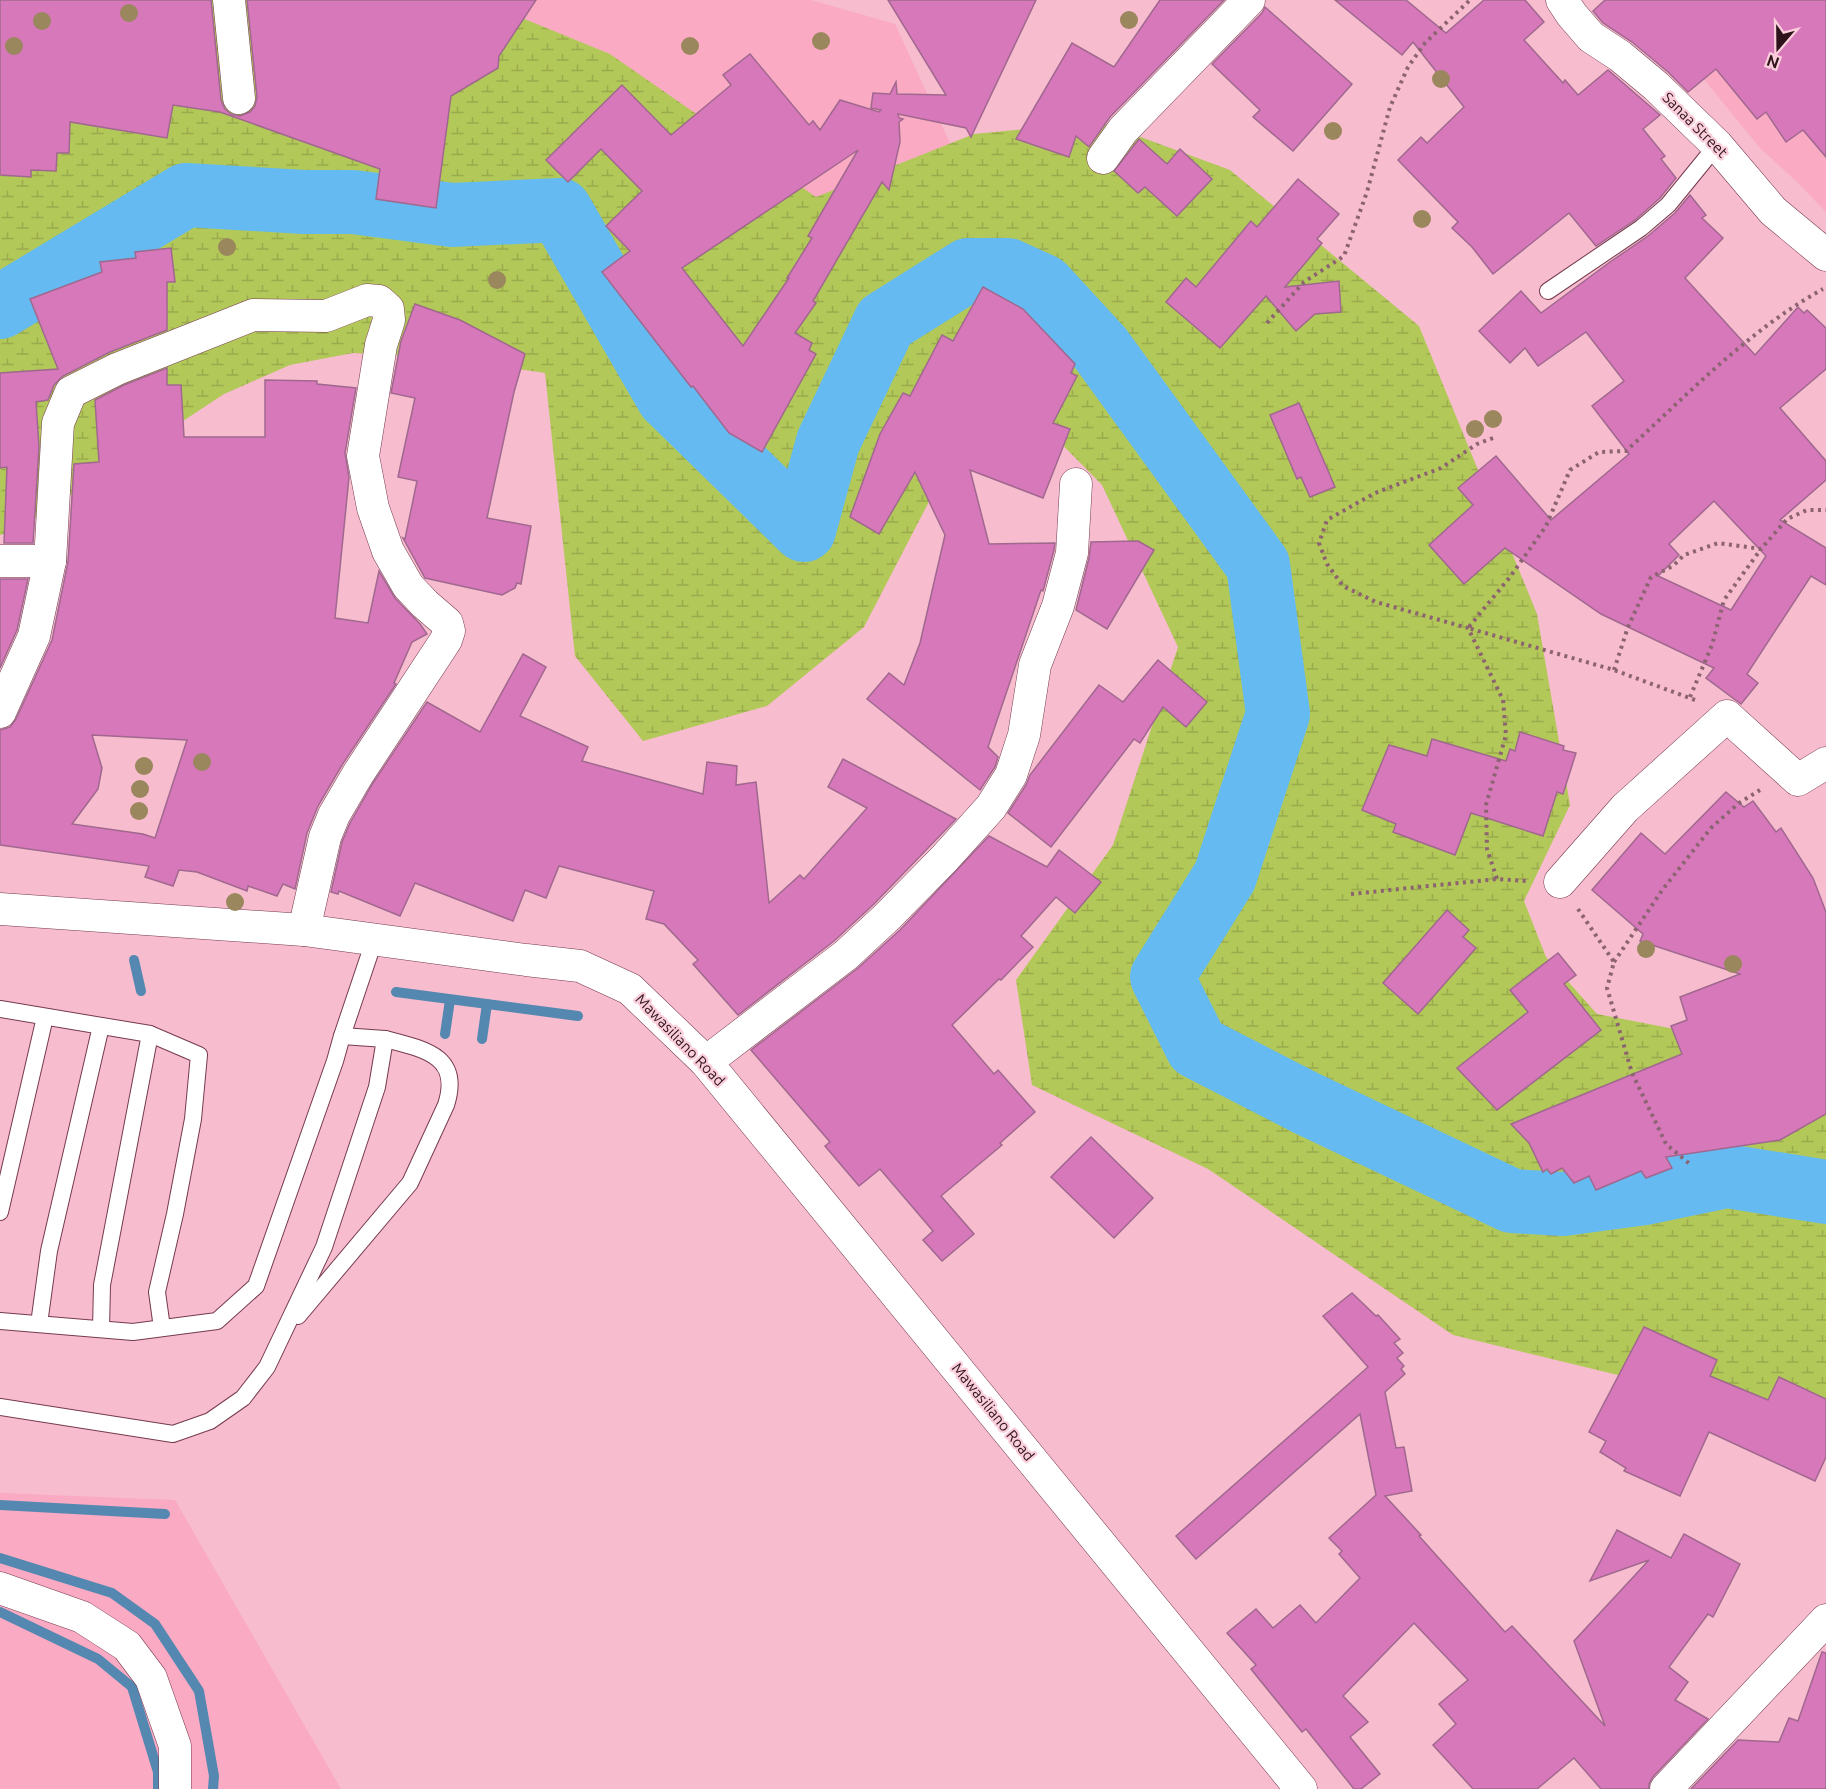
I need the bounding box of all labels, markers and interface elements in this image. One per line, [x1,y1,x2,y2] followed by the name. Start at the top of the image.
[1748,18,1808,78] north arrow
[1764,52,1782,73] text: N
[1659,89,1731,161] street label: Sanaa Street
[632,990,728,1089] street label: Mawasiliano Road
[949,1359,1038,1464] street label: Mawasiliano Road

